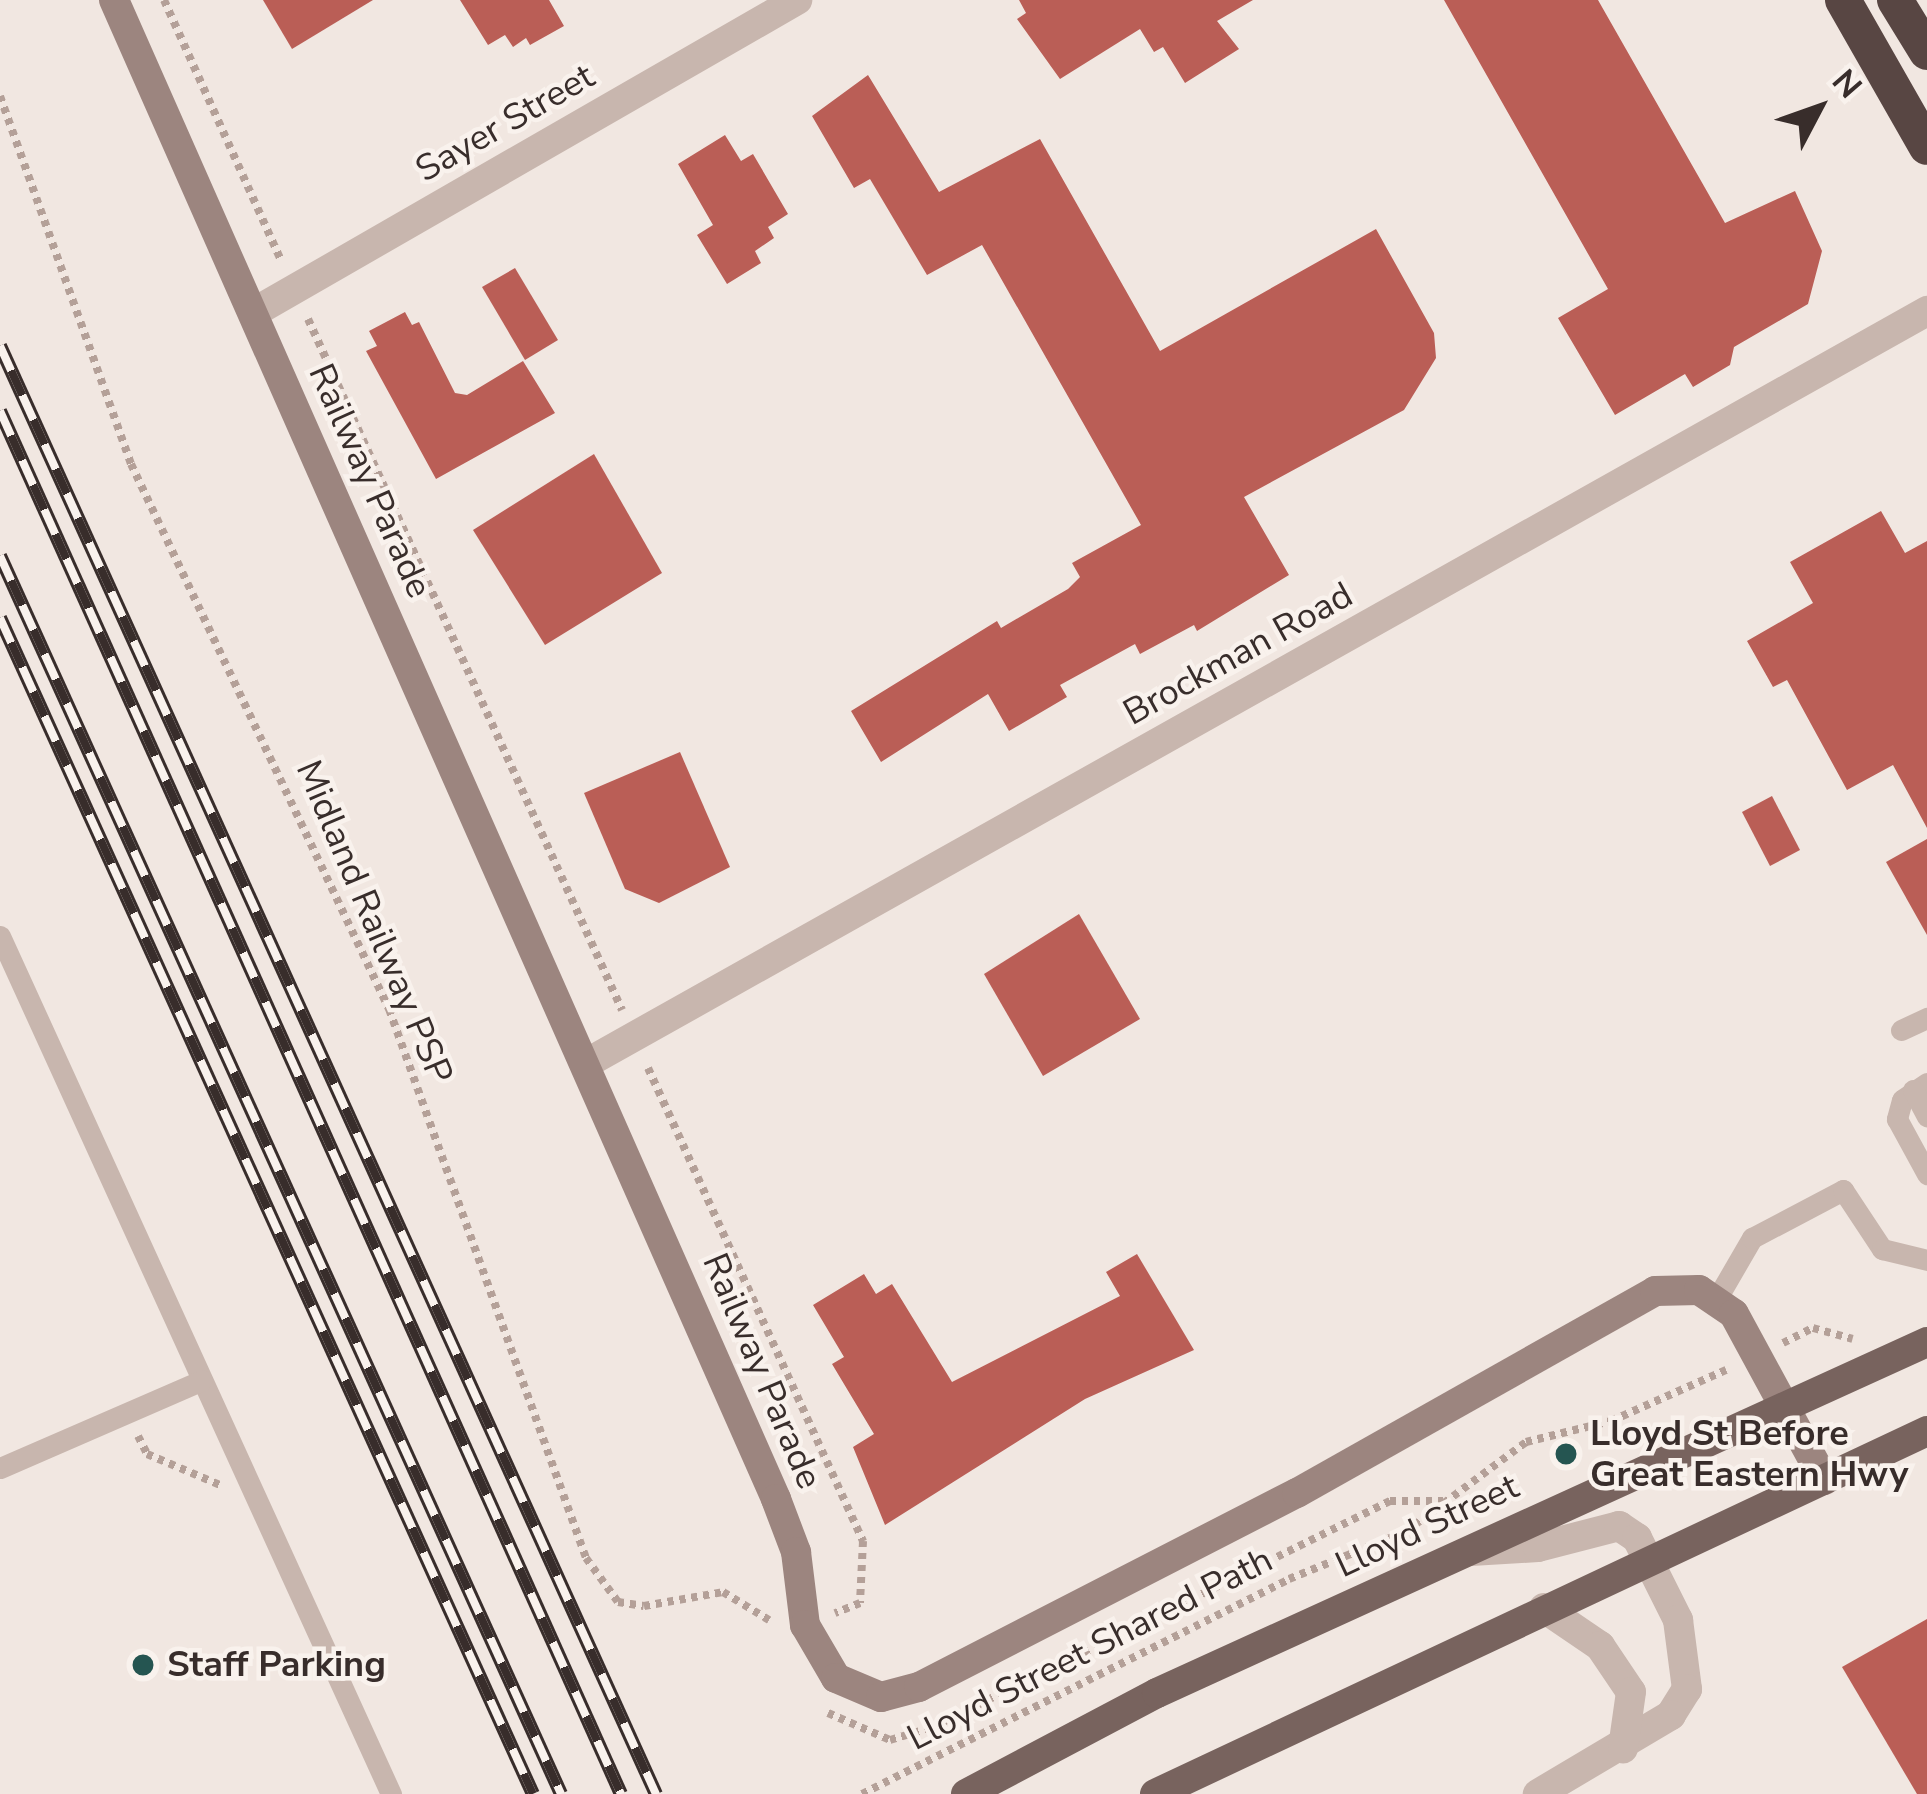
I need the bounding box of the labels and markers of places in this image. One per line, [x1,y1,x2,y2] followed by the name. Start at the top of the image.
[1590,1411,1908,1496] place label: Lloyd St Before Great Eastern Hwy
[1553,1441,1579,1467] marker: Lloyd St Before Great Eastern Hwy
[167,1643,386,1687] place label: Staff Parking
[130,1652,156,1678] marker: Staff Parking

